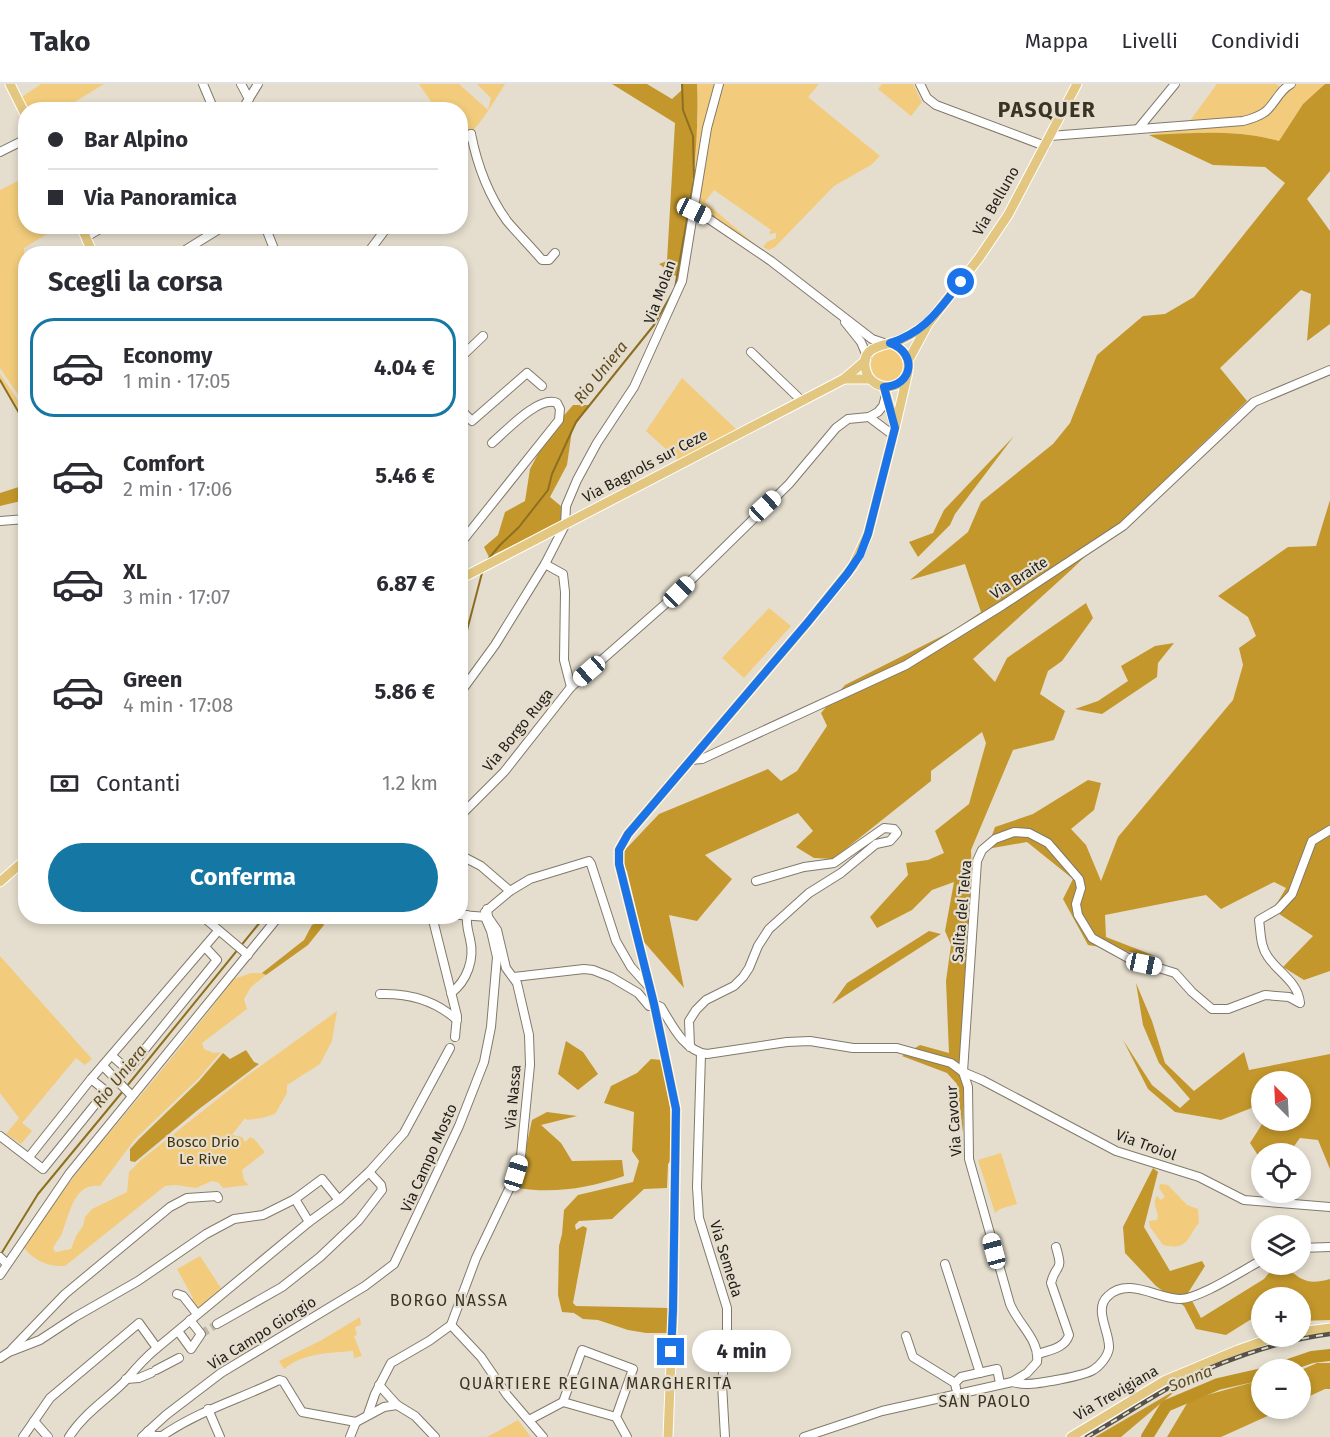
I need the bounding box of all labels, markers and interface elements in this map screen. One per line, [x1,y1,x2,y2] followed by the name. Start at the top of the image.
[30,25,91,58] text: Tako
[1025,28,1089,54] text: Mappa
[1122,28,1178,54] text: Livelli
[1211,28,1300,54] text: Condividi
[998,97,1096,123] district label: PASQUER
[84,126,188,153] text: Bar Alpino
[969,163,1023,239] street label: Via Belluno
[84,184,237,211] text: Via Panoramica
[674,195,714,227] car
[640,258,680,326] street label: Via Molan
[48,266,223,298] text: Scegli la corsa
[947,268,974,295] route start
[570,337,631,407] water label: Rio Uniera
[51,341,105,395] icon: car
[123,342,212,369] text: Economy
[374,354,435,381] text: 4.04 €
[123,369,230,393] text: 1 min · 17:05
[579,425,711,507] street label: Via Bagnols sur Ceze
[51,449,105,503] icon: car
[123,450,204,477] text: Comfort
[375,462,435,489] text: 5.46 €
[123,477,232,501] text: 2 min · 17:06
[746,487,784,525] car
[987,553,1051,603] street label: Via Braite
[51,557,105,611] icon: car
[123,558,147,585] text: XL
[376,570,435,597] text: 6.87 €
[660,573,698,611] car
[123,585,230,609] text: 3 min · 17:07
[570,652,608,690] car
[51,665,105,719] icon: car
[123,666,182,693] text: Green
[375,678,435,705] text: 5.86 €
[479,685,557,775] street label: Via Borgo Ruga
[123,693,233,717] text: 4 min · 17:08
[48,767,81,800] icon: cash
[96,770,180,797] text: Contanti
[382,771,438,795] text: 1.2 km
[48,843,438,912] button: Conferma
[949,859,975,963] street label: Salita del Telva
[1125,951,1163,977] car
[89,1041,150,1111] water label: Rio Uniera
[501,1064,525,1130] street label: Via Nassa
[1251,1071,1311,1131] north arrow
[1251,1071,1311,1419] map controls
[943,1085,965,1157] street label: Via Cavour
[397,1101,461,1215] street label: Via Campo Mosto
[1113,1126,1179,1165] street label: Via Troiol
[167,1133,239,1168] park label: Bosco Drio Le Rive
[1251,1143,1311,1203] button: locate
[502,1153,530,1193] car
[1251,1215,1311,1275] button: layers
[706,1218,746,1300] street label: Via Semeda
[981,1231,1007,1271] car
[1251,1287,1311,1347] button: +
[390,1291,508,1310] district label: BORGO NASSA
[204,1292,320,1374] street label: Via Campo Giorgio
[692,1331,791,1373] callout: 4 min
[657,1338,684,1365] route end
[716,1339,767,1363] text: 4 min
[1251,1359,1311,1419] button: −
[1165,1361,1215,1396] water label: Sonna
[1071,1362,1161,1424] street label: Via Trevigiana
[459,1374,733,1393] district label: QUARTIERE REGINA MARGHERITA
[938,1392,1032,1411] district label: SAN PAOLO

